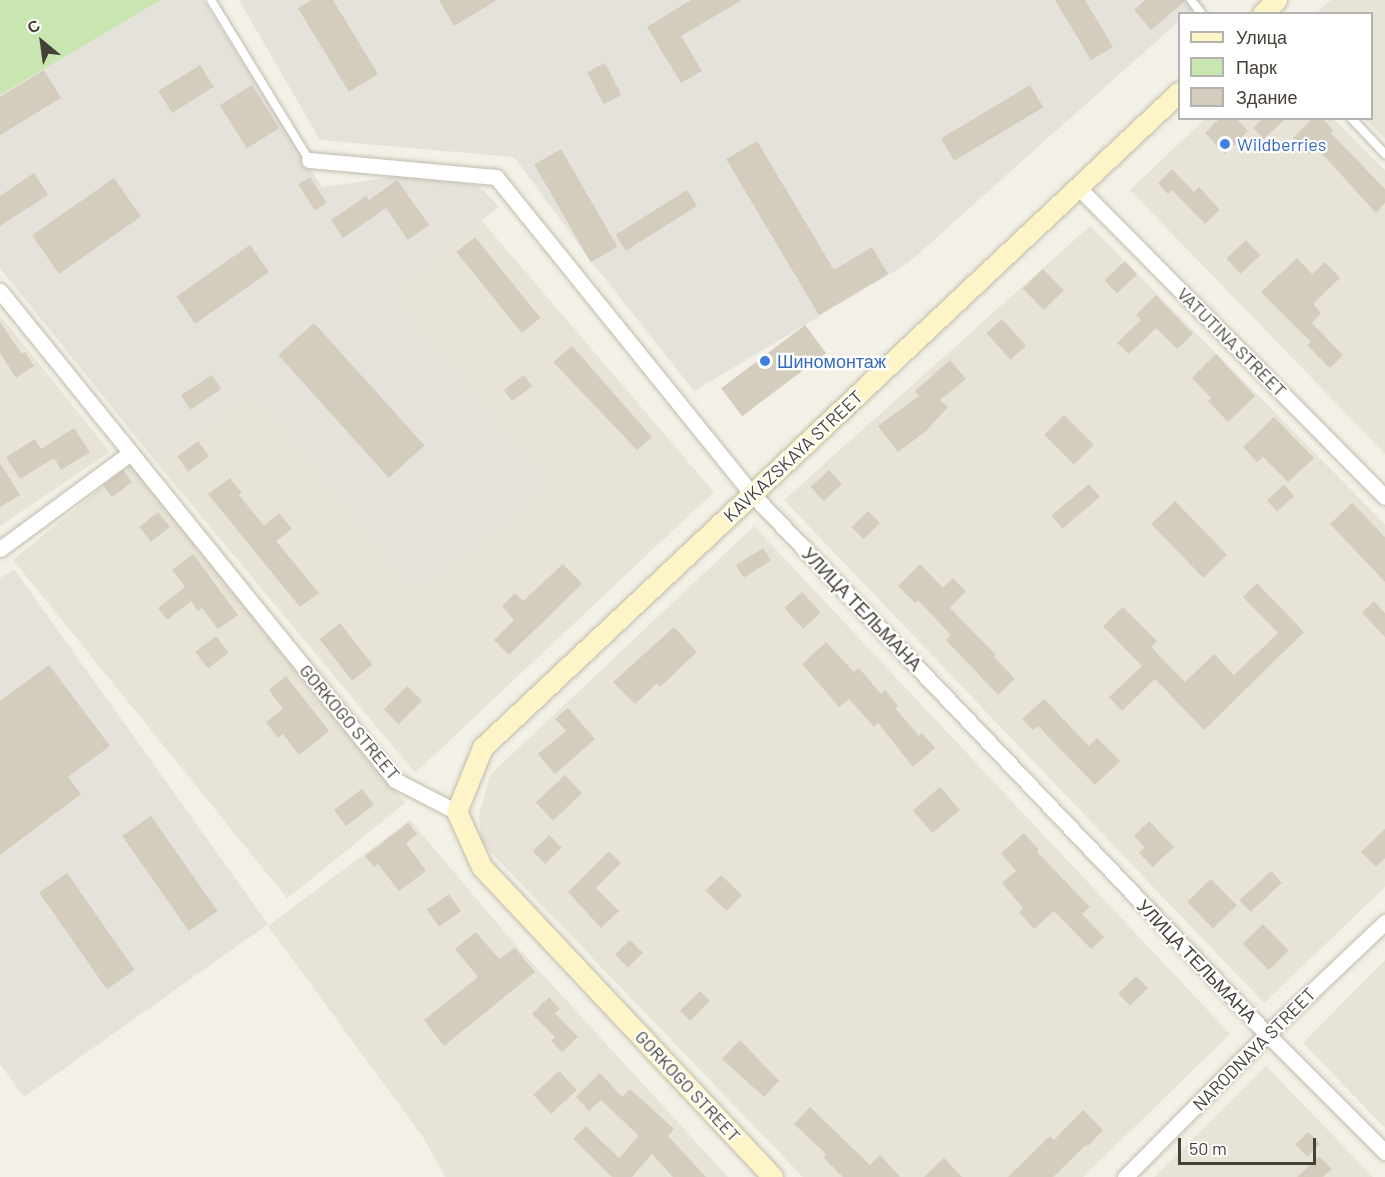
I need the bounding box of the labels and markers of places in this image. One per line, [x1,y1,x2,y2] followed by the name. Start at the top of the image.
[1237,133,1326,155] place label: Wildberries
[1218,137,1232,151] marker: Wildberries
[777,350,886,372] place label: Шиномонтаж
[758,354,772,368] marker: Шиномонтаж

